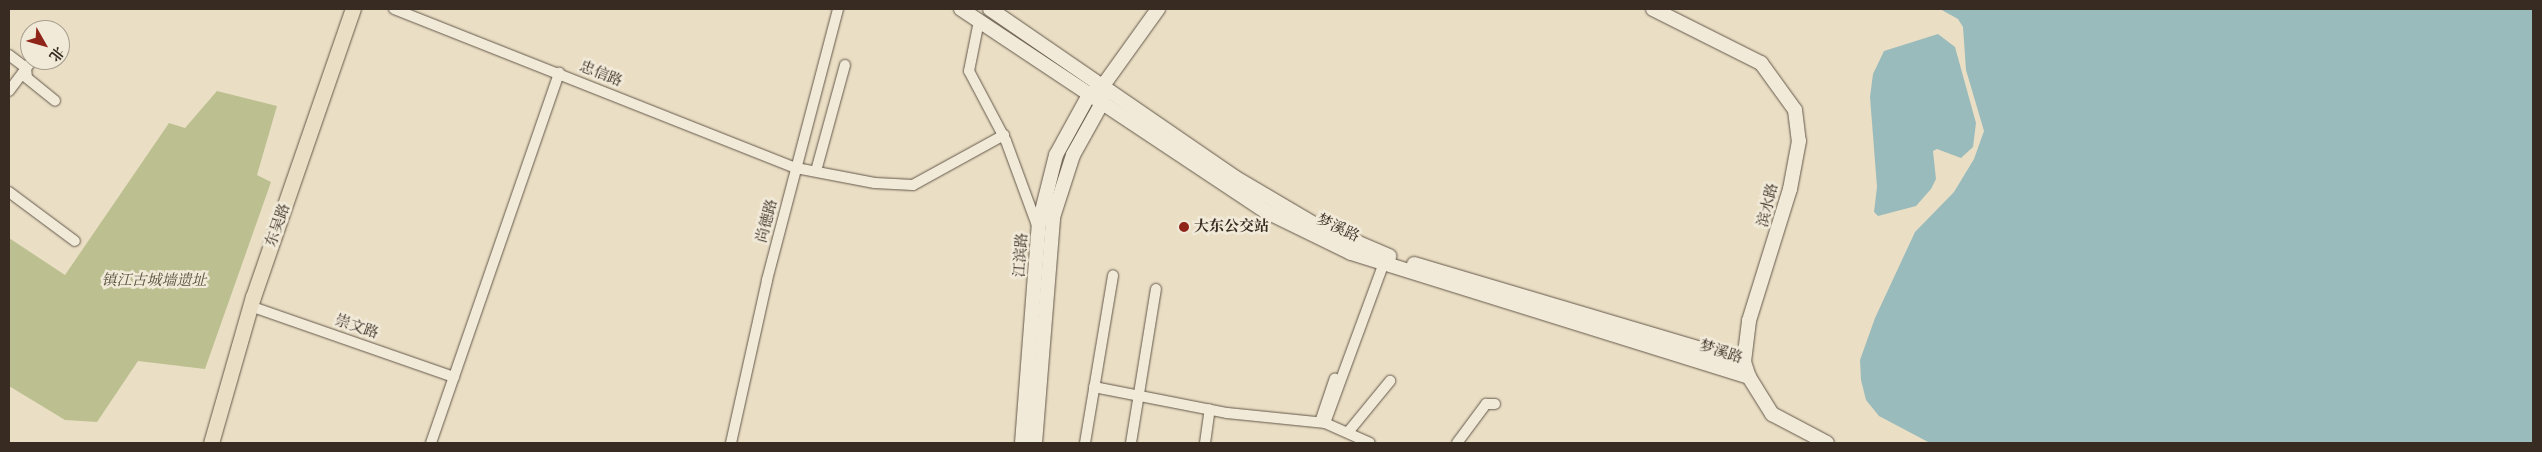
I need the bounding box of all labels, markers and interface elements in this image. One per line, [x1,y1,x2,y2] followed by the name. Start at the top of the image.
[20,20,70,70] north arrow
[45,43,67,65] text: 北
[577,57,625,91] street label: 忠信路
[1754,181,1782,229] street label: 滨水路
[752,197,782,245] street label: 尚德路
[262,201,294,249] street label: 东吴路
[1314,210,1362,246] street label: 梦溪路
[1194,218,1269,236] place label: 大东公交站
[1178,221,1190,233] marker: 大东公交站
[1010,232,1032,278] street label: 江滨路
[102,272,206,290] park label: 镇江古城墙遗址
[333,311,381,343] street label: 崇文路
[1697,336,1745,368] street label: 梦溪路

